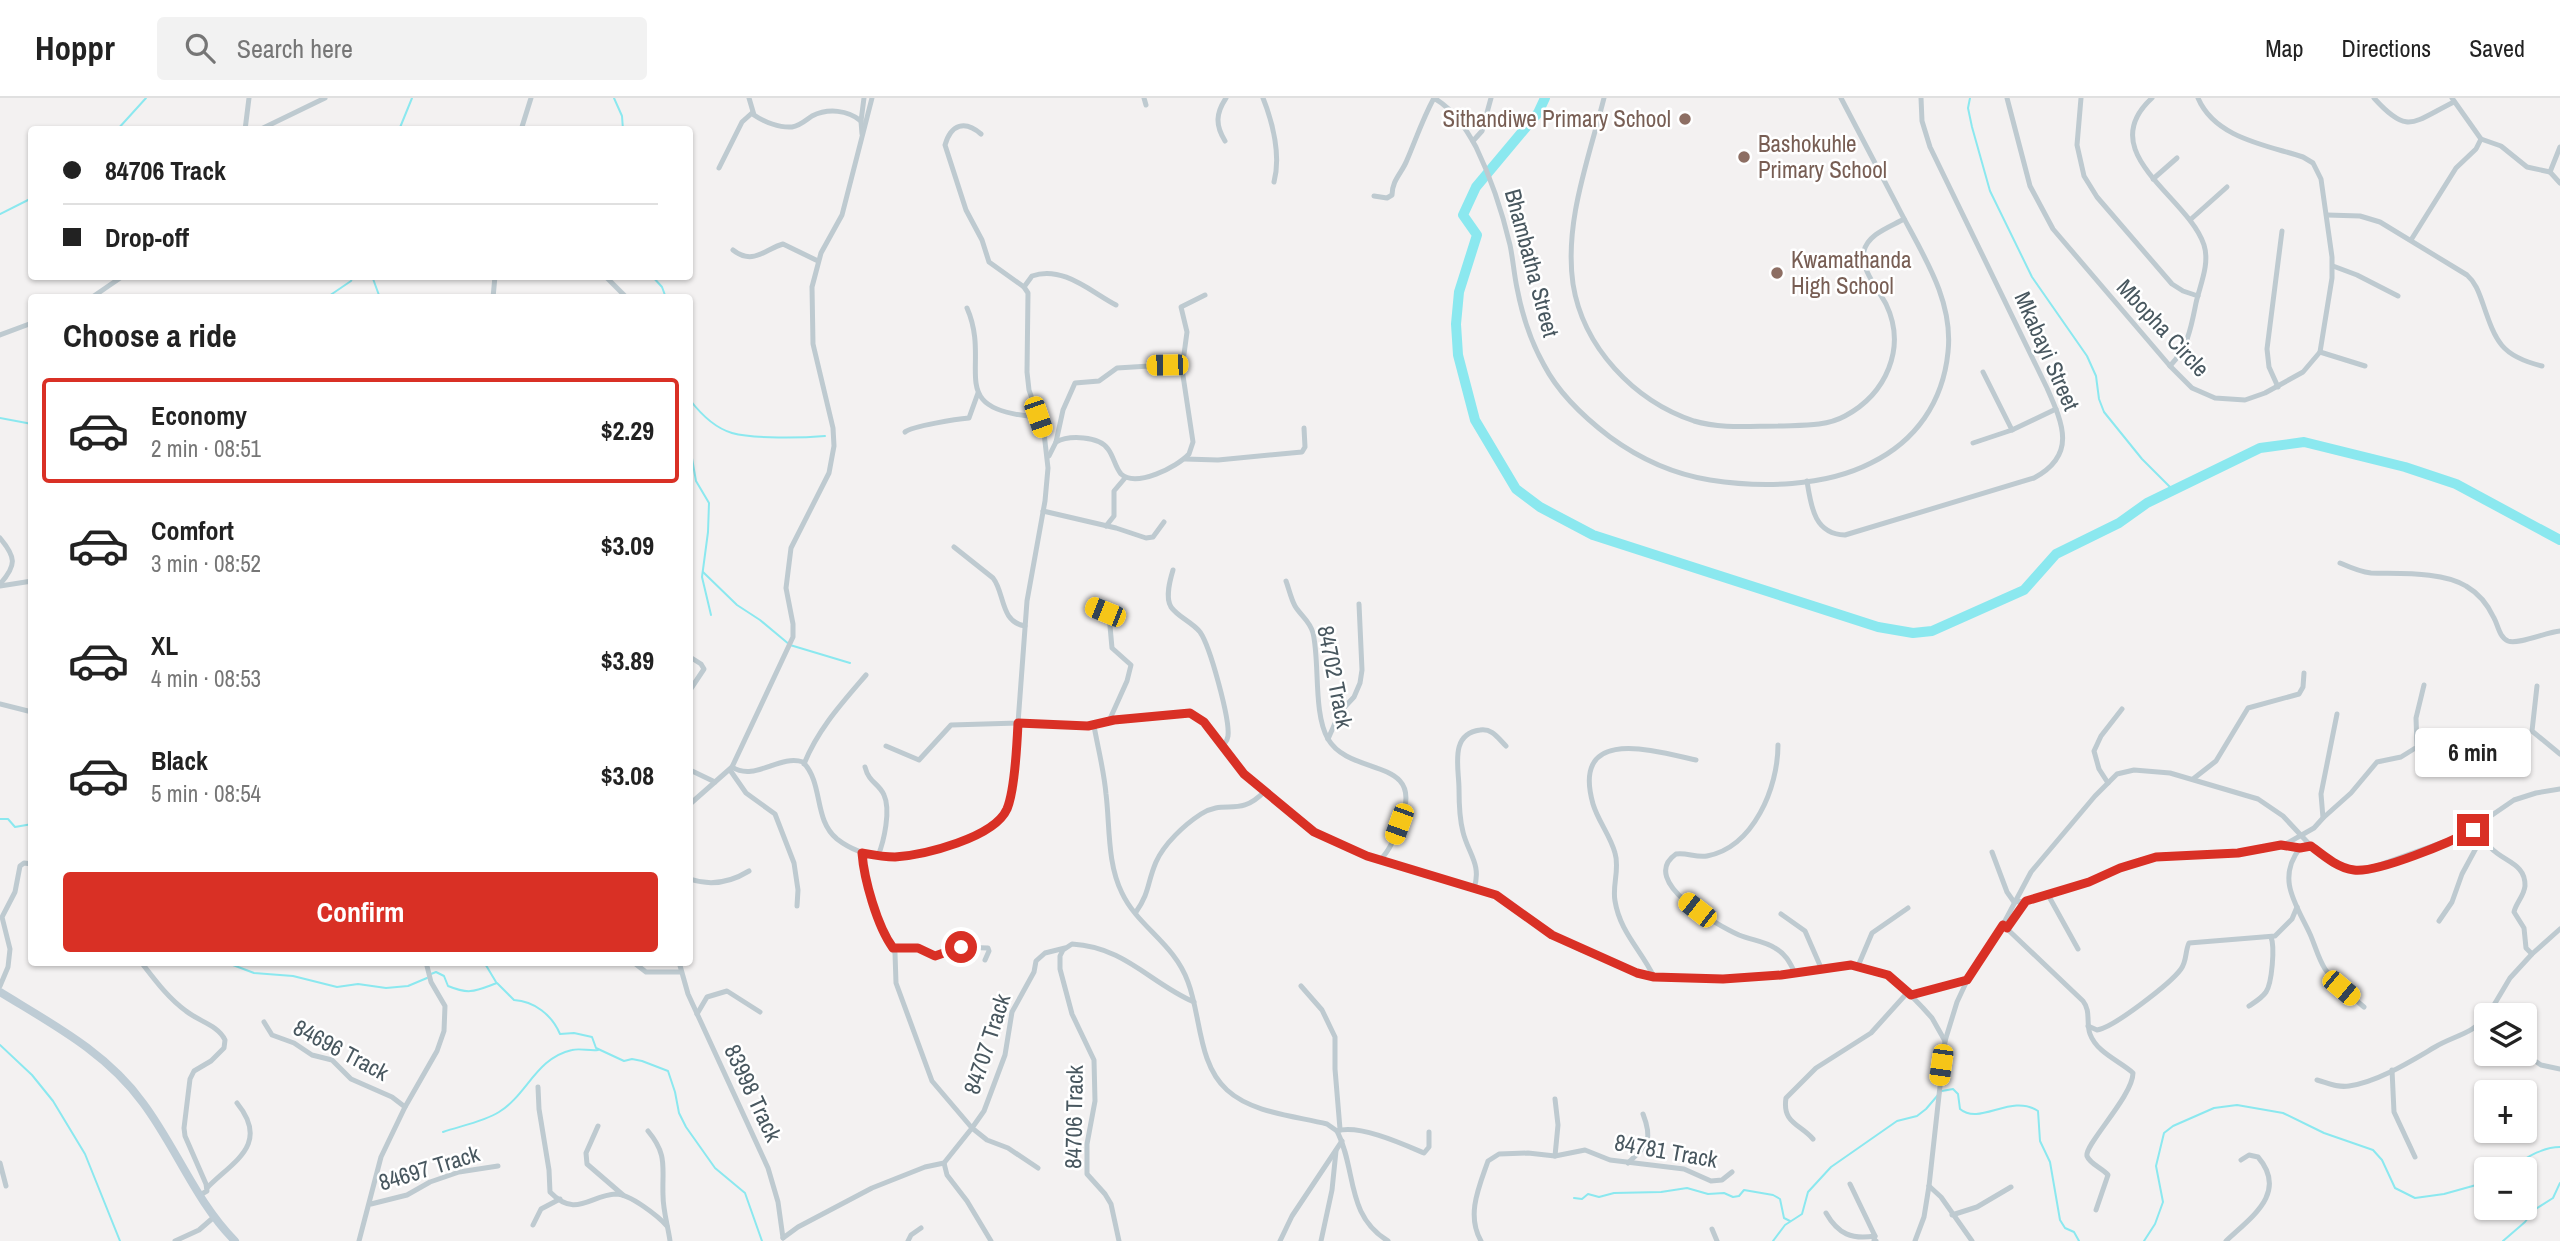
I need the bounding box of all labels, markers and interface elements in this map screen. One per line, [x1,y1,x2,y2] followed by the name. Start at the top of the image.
[157,17,647,80] search box
[35,26,115,70] text: Hoppr
[181,29,219,67] icon: search
[237,31,353,66] text: Search here
[2265,32,2303,64] text: Map
[2341,32,2431,64] text: Directions
[2469,32,2525,64] text: Saved
[1442,103,1671,134] place label: Sithandiwe Primary School
[1677,111,1693,127] marker: Sithandiwe Primary School
[1758,128,1887,185] place label: Bashokuhle Primary School
[1736,149,1752,165] marker: Bashokuhle Primary School
[105,153,226,188] text: 84706 Track
[1498,185,1567,340] street label: Bhambatha Street
[105,220,189,255] text: Drop-off
[1791,244,1912,301] place label: Kwamathanda High School
[1769,265,1785,281] marker: Kwamathanda High School
[2110,272,2217,383] street label: Mbopha Circle
[2007,287,2087,415] street label: Mkabayi Street
[63,314,237,357] text: Choose a ride
[1146,354,1189,376] car
[1022,394,1055,440] car
[151,398,247,433] text: Economy
[67,399,130,462] icon: car
[601,413,654,448] text: $2.29
[151,433,261,464] text: 2 min · 08:51
[151,513,234,548] text: Comfort
[67,514,130,577] icon: car
[601,528,654,563] text: $3.09
[151,548,261,579] text: 3 min · 08:52
[1082,594,1129,630] car
[1310,623,1361,731] street label: 84702 Track
[151,628,178,663] text: XL
[67,629,130,692] icon: car
[601,643,654,678] text: $3.89
[151,663,261,694] text: 4 min · 08:53
[2415,728,2531,778] callout: 6 min
[2448,737,2498,768] text: 6 min
[151,743,208,778] text: Black
[67,744,130,807] icon: car
[601,758,654,793] text: $3.08
[151,778,261,809] text: 5 min · 08:54
[1382,801,1417,847] car
[2457,814,2489,846] route end
[63,872,658,952] button: Confirm
[1674,889,1721,931] car
[945,931,977,963] route start
[2319,966,2364,1010] car
[956,989,1017,1098] street label: 84707 Track
[2474,1003,2537,1220] map controls
[2474,1003,2537,1066] button: layers
[288,1012,395,1088] street label: 84696 Track
[717,1039,790,1147] street label: 83998 Track
[1928,1043,1955,1087] car
[1057,1064,1090,1169] street label: 84706 Track
[2474,1080,2537,1143] button: +
[1612,1126,1720,1175] street label: 84781 Track
[375,1137,484,1198] street label: 84697 Track
[2474,1157,2537,1220] button: −

